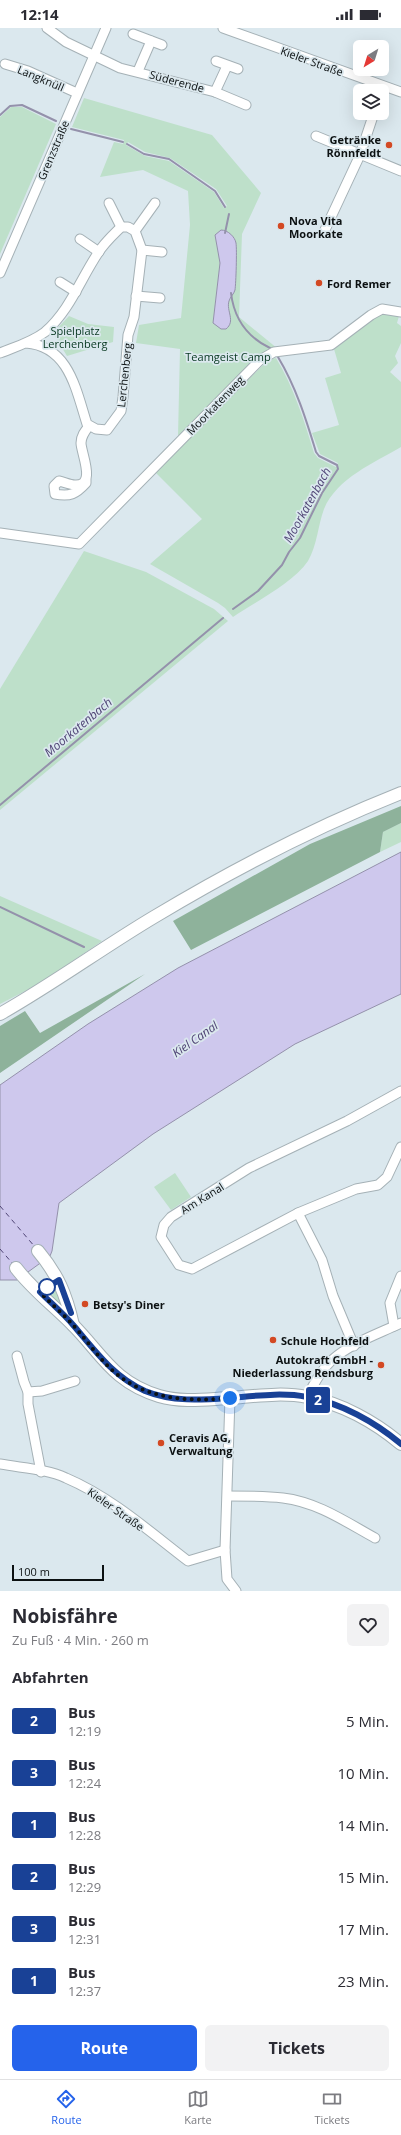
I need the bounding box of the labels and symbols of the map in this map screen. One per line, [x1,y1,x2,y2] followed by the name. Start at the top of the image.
[353,40,389,76] north arrow
[279,43,345,79] street label: Kieler Straße
[15,61,67,95] street label: Langknüll
[148,67,206,95] street label: Süderende
[34,118,72,182] street label: Grenzstraße
[327,132,381,160] place label: Getränke Rönnfeldt
[384,140,394,150] marker: Getränke Rönnfeldt
[289,213,343,241] place label: Nova Vita Moorkate
[276,221,286,231] marker: Nova Vita Moorkate
[327,276,391,291] place label: Ford Remer
[314,278,324,288] marker: Ford Remer
[43,323,107,351] park label: Spielplatz Lerchenberg
[113,342,135,408] street label: Lerchenberg
[185,349,271,364] park label: Teamgeist Camp
[183,372,247,438] street label: Moorkatenweg
[279,464,335,546] water label: Moorkatenbach
[40,693,116,760] water label: Moorkatenbach
[169,1016,222,1061] water label: Kiel Canal
[177,1179,227,1217] street label: Am Kanal
[38,1278,56,1296] unlabelled marker
[93,1297,165,1312] place label: Betsy's Diner
[80,1299,90,1309] marker: Betsy's Diner
[281,1333,369,1348] place label: Schule Hochfeld
[268,1335,278,1345] marker: Schule Hochfeld
[232,1352,374,1380] place label: Autokraft GmbH - Niederlassung Rendsburg
[376,1360,386,1370] marker: Autokraft GmbH - Niederlassung Rendsburg
[305,1387,331,1413] line badge: 2
[220,1388,240,1408] your location
[169,1430,233,1458] place label: Ceravis AG, Verwaltung
[156,1438,166,1448] marker: Ceravis AG, Verwaltung
[85,1484,147,1534] street label: Kieler Straße
[12,1563,104,1582] scale bar

